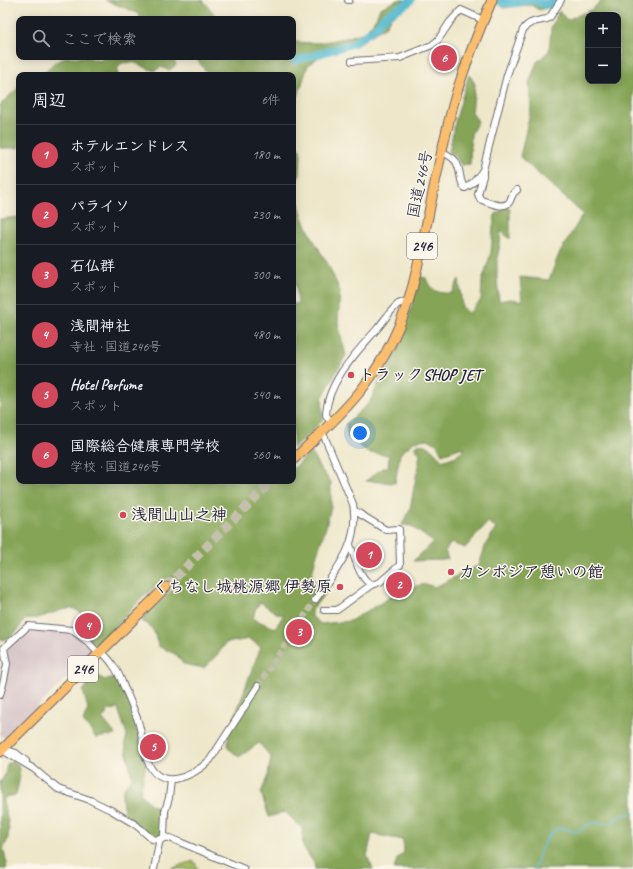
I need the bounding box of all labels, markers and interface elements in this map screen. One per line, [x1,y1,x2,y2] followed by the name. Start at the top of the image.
[585,12,621,84] map controls
[585,12,621,48] button: +
[16,16,296,60] search box
[30,27,52,49] icon: search
[62,30,137,49] text: ここで検索
[431,43,457,73] pin: 6
[585,48,621,84] button: −
[32,90,66,111] text: 周辺
[261,92,280,108] text: 6件
[70,137,189,156] text: ホテルエンドレス
[42,147,48,163] text: 1
[252,147,280,163] text: 180 m
[403,148,437,220] street label: 国道246号
[70,159,122,175] text: スポット
[70,197,130,216] text: パライソ
[42,207,48,223] text: 2
[252,207,280,223] text: 230 m
[70,219,122,235] text: スポット
[407,233,437,259] road number: 246
[70,257,115,276] text: 石仏群
[42,267,48,283] text: 3
[252,267,280,283] text: 300 m
[70,279,122,295] text: スポット
[70,317,130,336] text: 浅間神社
[42,327,48,343] text: 4
[252,327,280,343] text: 480 m
[70,339,161,355] text: 寺社 · 国道246号
[359,365,486,385] place label: トラックSHOP JET
[346,370,356,380] marker: トラックSHOP JET
[70,376,142,395] text: Hotel Perfume
[42,387,48,403] text: 5
[252,387,280,403] text: 540 m
[70,398,122,414] text: スポット
[350,423,370,443] your location
[70,437,220,456] text: 国際総合健康専門学校
[42,447,48,463] text: 6
[252,447,280,463] text: 560 m
[70,459,161,475] text: 学校 · 国道246号
[131,505,227,525] place label: 浅間山山之神
[118,510,128,520] marker: 浅間山山之神
[356,540,382,570] pin: 1
[459,562,604,582] place label: カンボジア憩いの館
[446,567,456,577] marker: カンボジア憩いの館
[386,570,412,600] pin: 2
[152,577,332,597] place label: くちなし城桃源郷 伊勢原
[335,582,345,592] marker: くちなし城桃源郷 伊勢原
[75,611,101,641] pin: 4
[286,617,312,647] pin: 3
[68,656,98,682] road number: 246
[140,732,166,762] pin: 5

